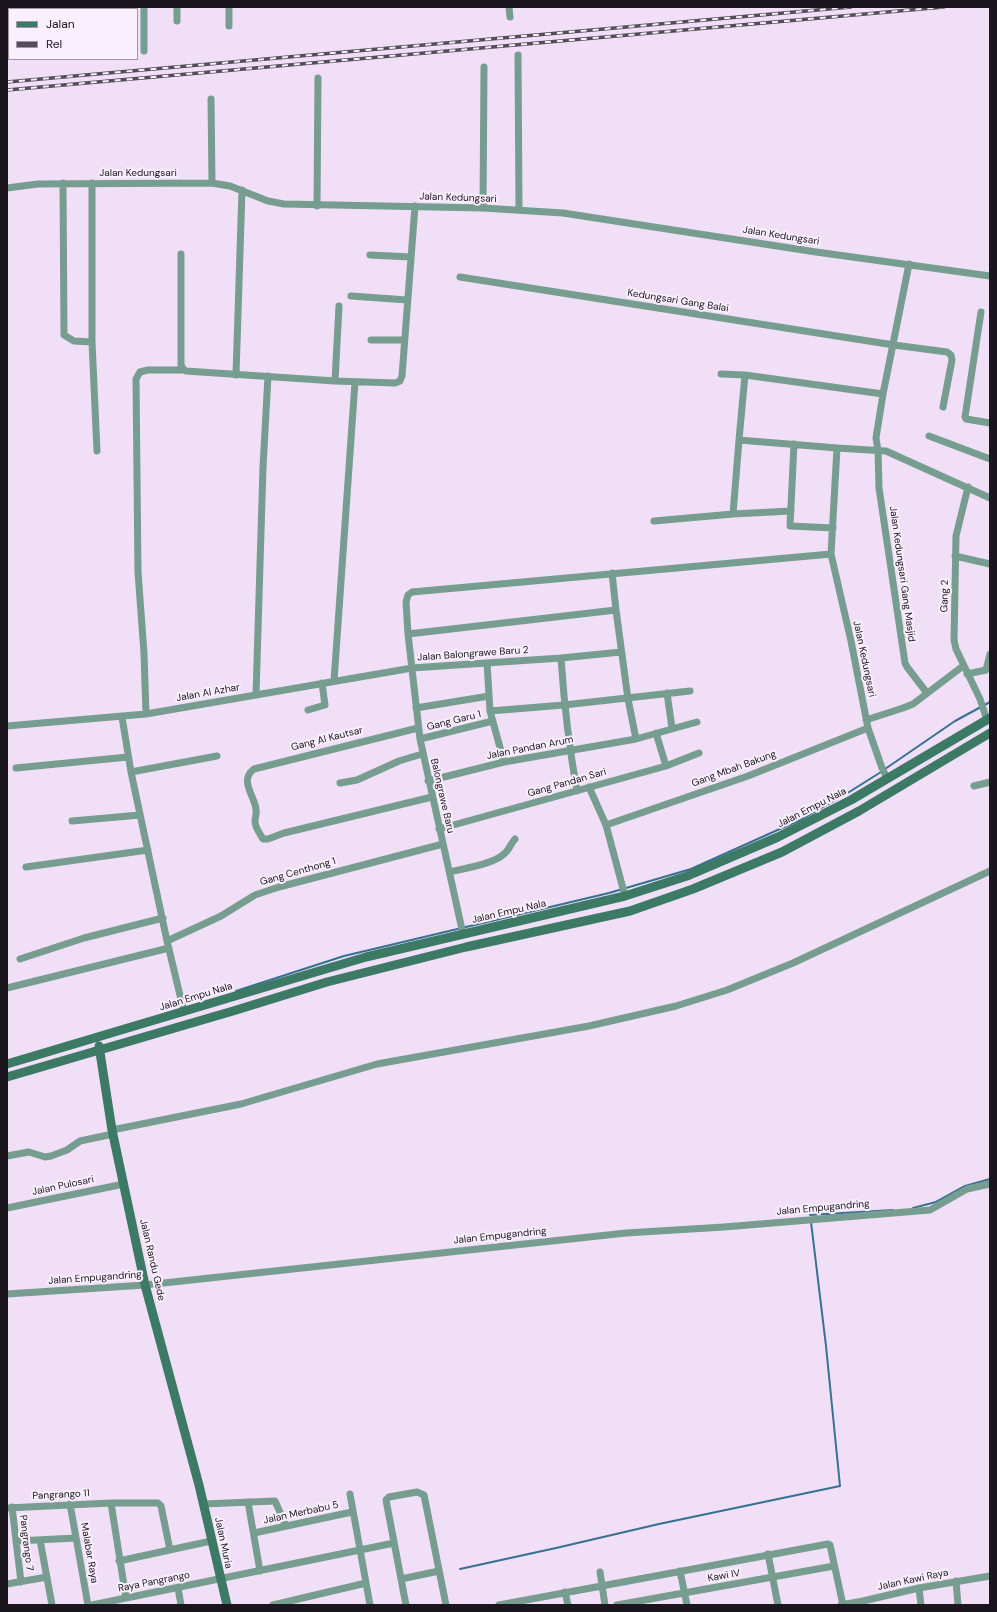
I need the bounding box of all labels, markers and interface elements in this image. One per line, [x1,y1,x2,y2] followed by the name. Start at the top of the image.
[8,8,138,60] legend
[46,16,75,32] text: Jalan
[46,36,62,52] text: Rel
[99,167,177,179] street label: Jalan Kedungsari
[419,191,497,205] street label: Jalan Kedungsari
[742,224,820,248] street label: Jalan Kedungsari
[627,287,729,315] street label: Kedungsari Gang Balai
[887,505,917,643] street label: Jalan Kedungsari Gang Masjid
[939,580,951,612] street label: Gang 2
[850,620,878,698] street label: Jalan Kedungsari
[417,644,529,664] street label: Jalan Balongrawe Baru 2
[175,682,241,704] street label: Jalan Al Azhar
[426,708,482,734] street label: Gang Garu 1
[290,724,364,754] street label: Gang Al Kautsar
[485,734,575,762] street label: Jalan Pandan Arum
[690,748,778,790] street label: Gang Mbah Bakung
[428,757,456,835] street label: Balongrawe Baru
[526,766,608,800] street label: Gang Pandan Sari
[776,785,848,831] street label: Jalan Empu Nala
[259,855,337,889] street label: Gang Centhong 1
[471,898,547,926] street label: Jalan Empu Nala
[158,980,234,1014] street label: Jalan Empu Nala
[31,1174,95,1198] street label: Jalan Pulosari
[776,1198,870,1218] street label: Jalan Empugandring
[137,1218,167,1302] street label: Jalan Randu Gede
[453,1225,547,1247] street label: Jalan Empugandring
[48,1269,142,1287] street label: Jalan Empugandring
[32,1488,90,1502] street label: Pangrango 11
[262,1499,340,1527] street label: Jalan Merbabu 5
[17,1514,35,1572] street label: Pangrango 7
[212,1516,234,1570] street label: Jalan Muria
[78,1522,100,1584] street label: Malabar Raya
[707,1567,741,1585] street label: Kawi IV
[877,1567,949,1593] street label: Jalan Kawi Raya
[117,1569,191,1595] street label: Raya Pangrango

